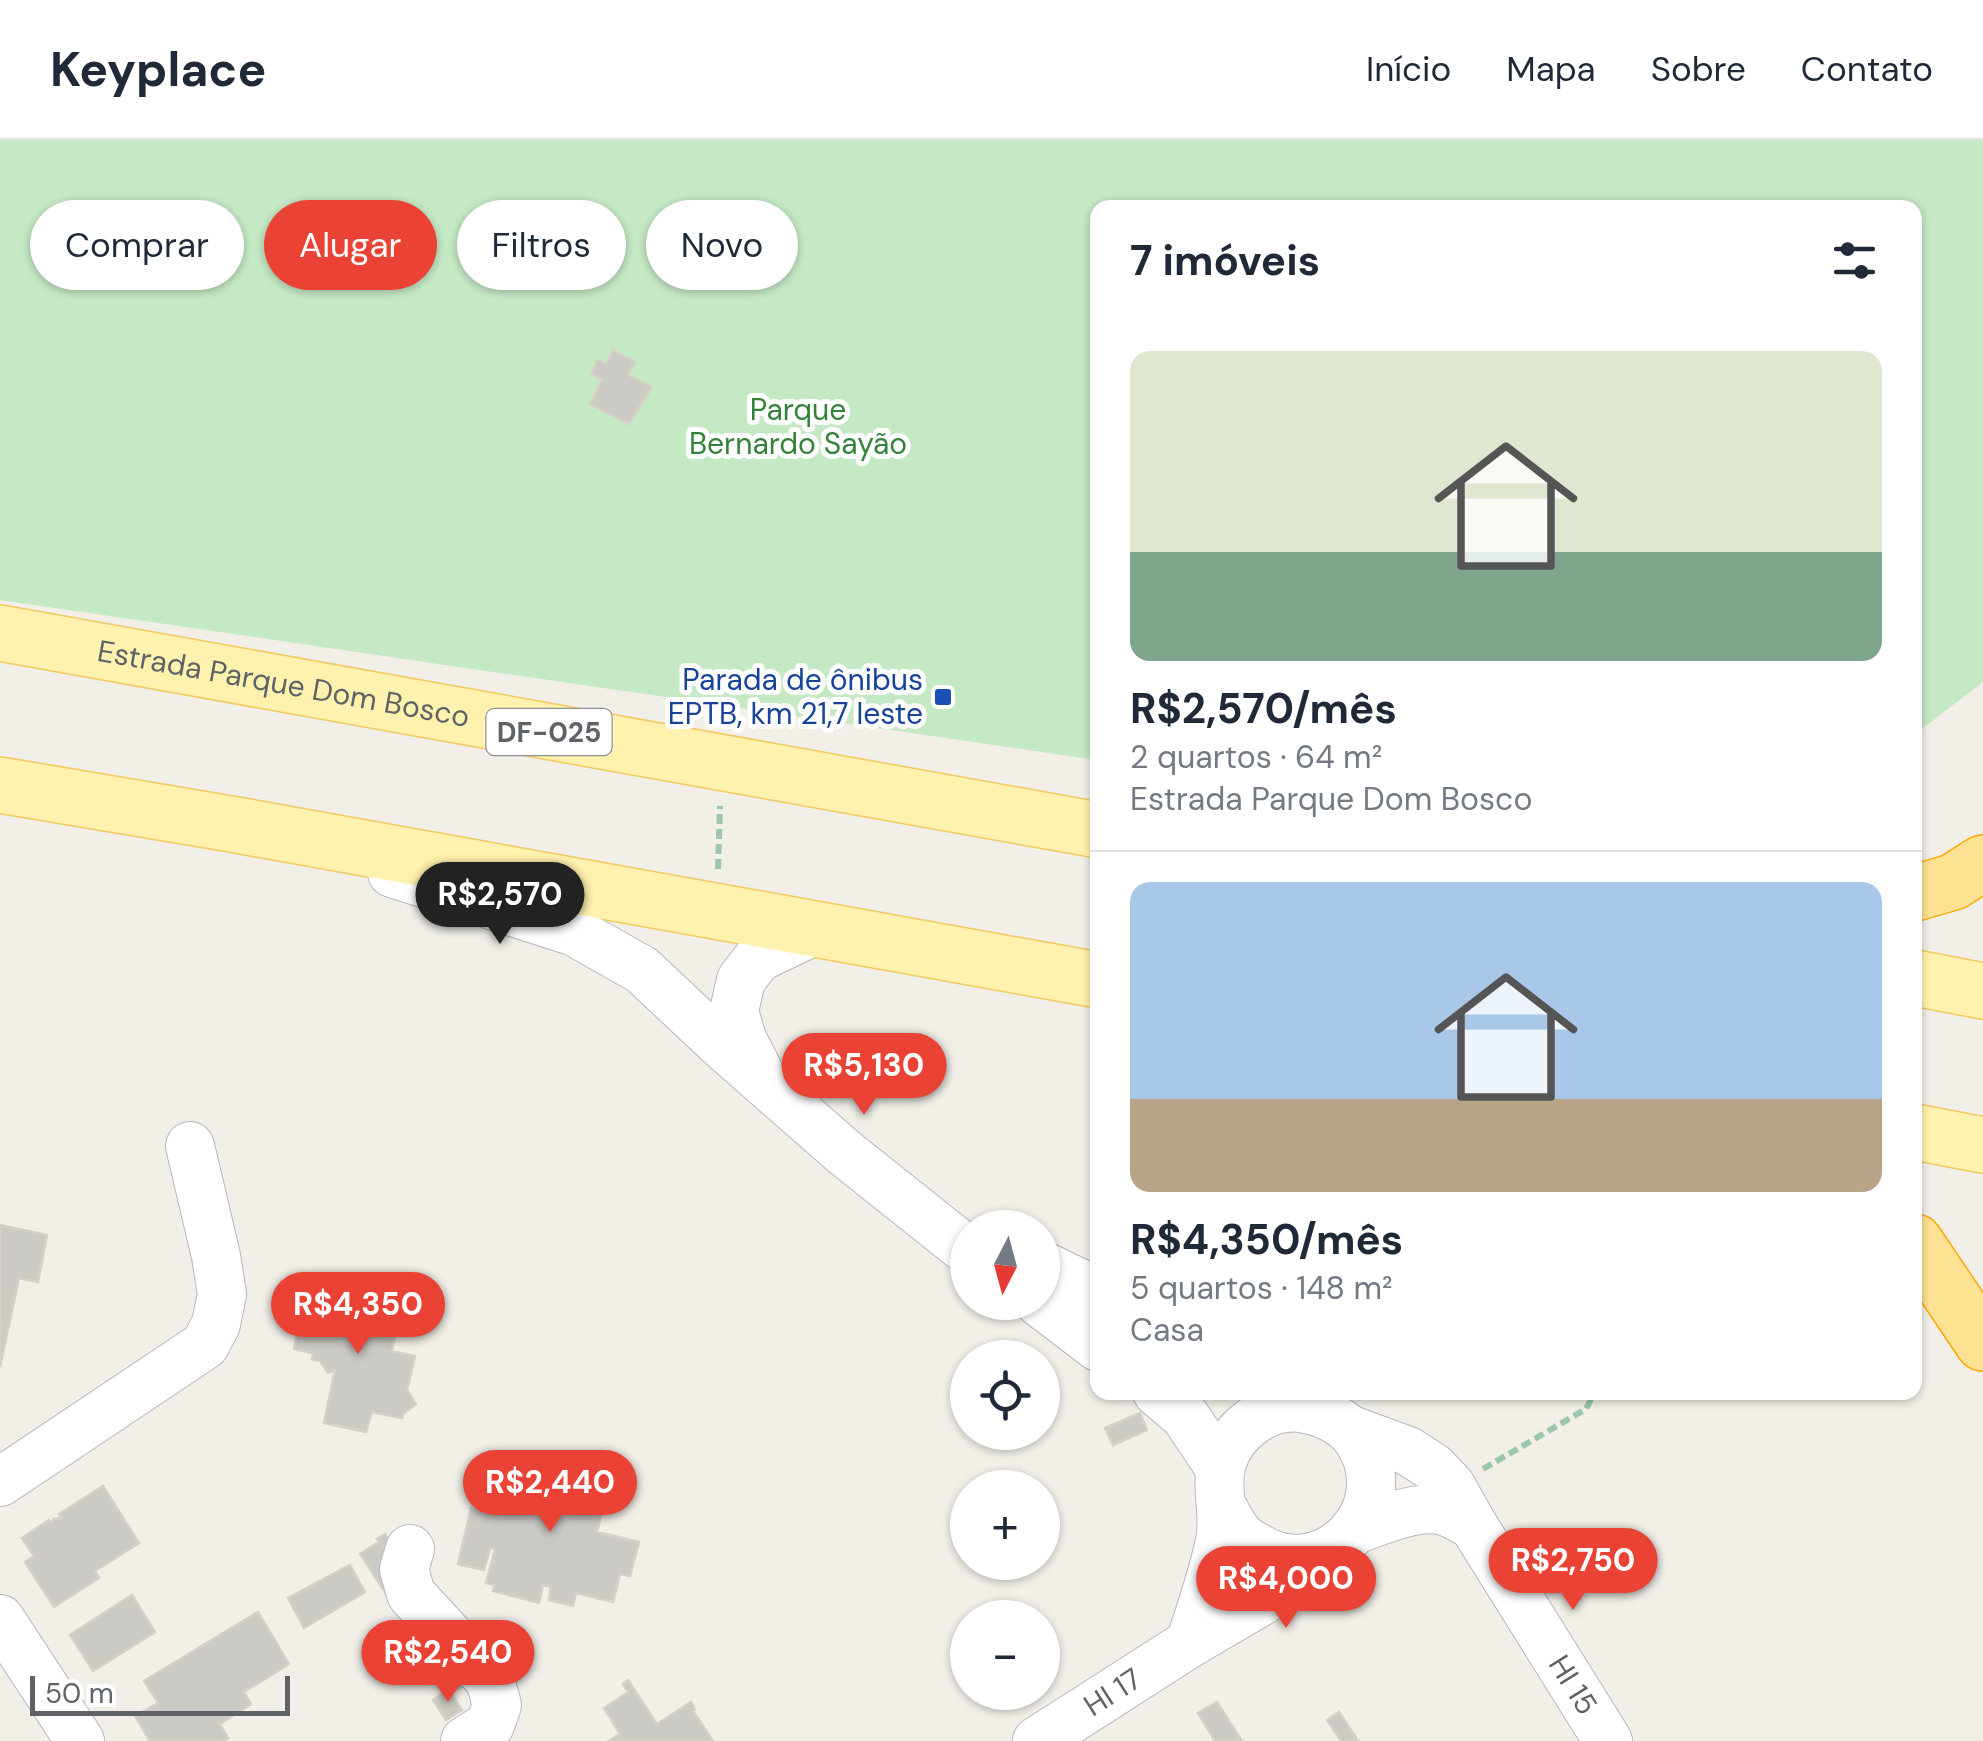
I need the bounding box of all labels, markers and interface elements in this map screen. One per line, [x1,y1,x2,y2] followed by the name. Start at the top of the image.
[50,38,266,101] text: Keyplace
[1366,46,1451,92] text: Início
[1506,46,1596,92] text: Mapa
[1651,46,1746,92] text: Sobre
[1801,46,1933,92] text: Contato
[30,200,244,290] chip: Comprar
[264,200,437,290] chip: Alugar
[457,200,626,290] chip: Filtros
[646,200,798,290] chip: Novo
[1130,233,1320,288] text: 7 imóveis
[1827,233,1882,288] icon: filters
[689,390,907,463] park label: Parque Bernardo Sayão
[1416,416,1596,596] icon: home
[94,631,473,736] street label: Estrada Parque Dom Bosco
[668,660,923,733] place label: Parada de ônibus EPTB, km 21,7 leste
[1130,681,1397,736] text: R$2,570/mês
[932,686,954,708] marker: Parada de ônibus EPTB, km 21,7 leste
[486,709,612,755] road number: DF-025
[1130,736,1382,778] text: 2 quartos · 64 m²
[1130,778,1532,820] text: Estrada Parque Dom Bosco
[408,862,592,947] pin: R$2,570
[437,873,563,915] text: R$2,570
[1416,947,1596,1127] icon: home
[772,1033,956,1118] pin: R$5,130
[804,1044,924,1086] text: R$5,130
[950,1210,1060,1320] north arrow
[950,1210,1060,1710] map controls
[1130,1212,1403,1267] text: R$4,350/mês
[1130,1267,1393,1309] text: 5 quartos · 148 m²
[266,1272,450,1357] pin: R$4,350
[293,1283,423,1325] text: R$4,350
[1130,1309,1204,1351] text: Casa
[950,1340,1060,1450] button: locate
[458,1450,642,1535] pin: R$2,440
[485,1461,615,1503] text: R$2,440
[950,1470,1060,1580] button: +
[1481,1528,1665,1613] pin: R$2,750
[1511,1539,1635,1581] text: R$2,750
[1194,1546,1378,1631] pin: R$4,000
[1218,1557,1354,1599] text: R$4,000
[950,1600,1060,1710] button: −
[356,1620,540,1705] pin: R$2,540
[383,1631,513,1673] text: R$2,540
[1540,1648,1607,1722] street label: HI 15
[1076,1659,1149,1725] street label: HI 17
[30,1671,290,1716] scale bar
[45,1675,114,1712] text: 50 m

